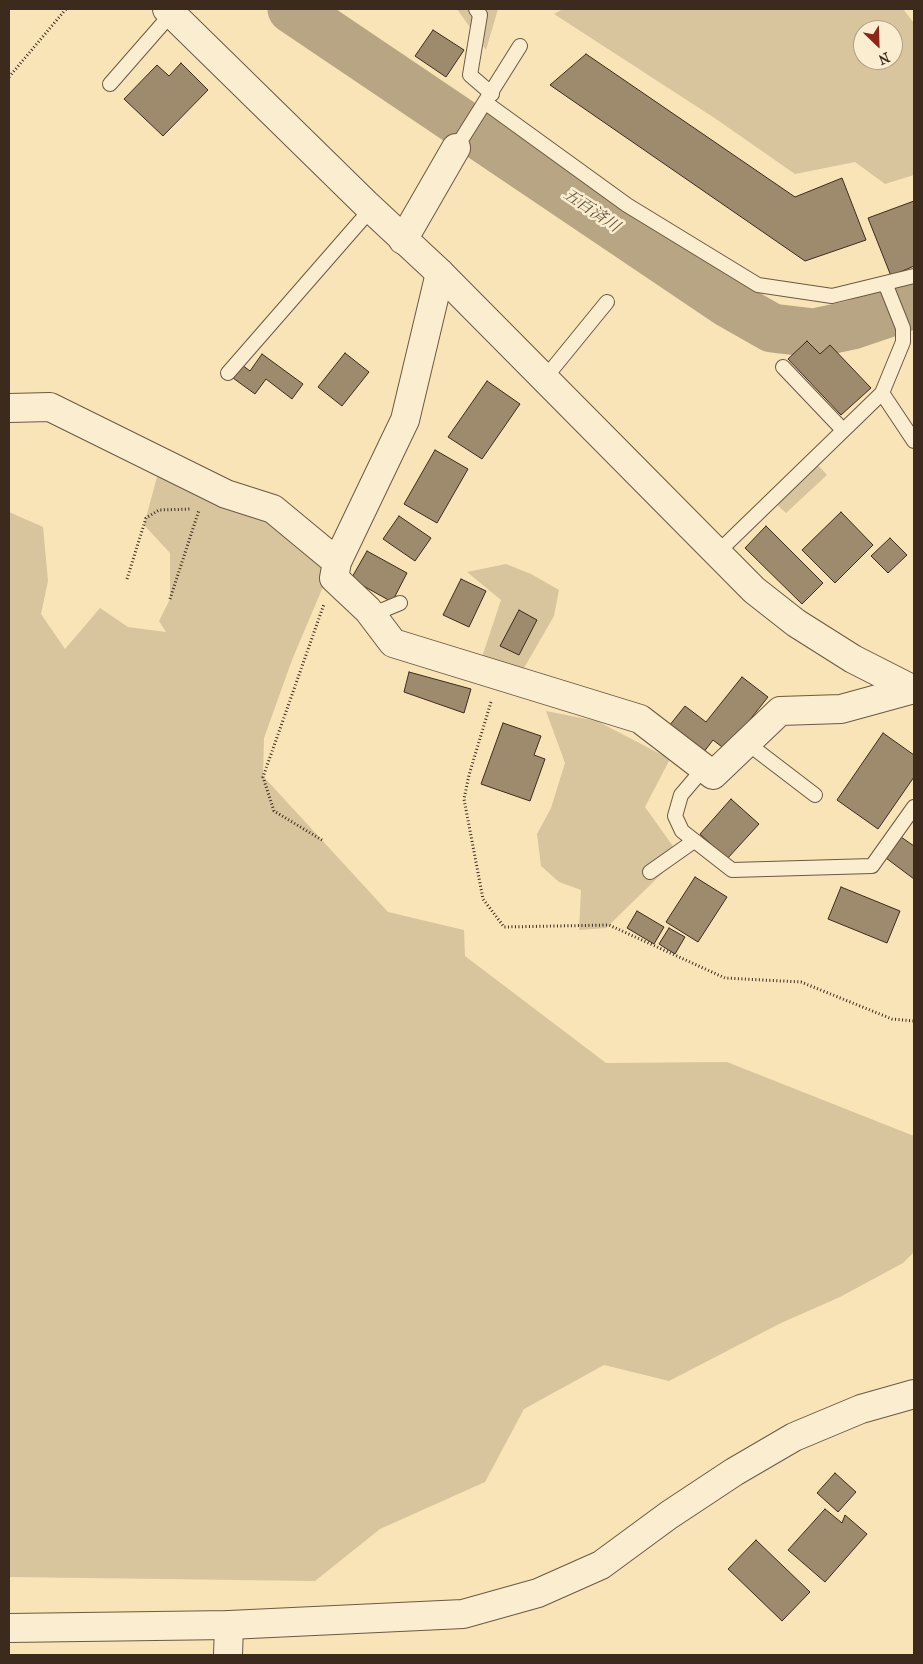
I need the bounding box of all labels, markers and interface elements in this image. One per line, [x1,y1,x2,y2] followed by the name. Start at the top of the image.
[853,20,903,70] north arrow
[876,48,892,68] text: N
[559,185,623,237] water label: 五百済川

